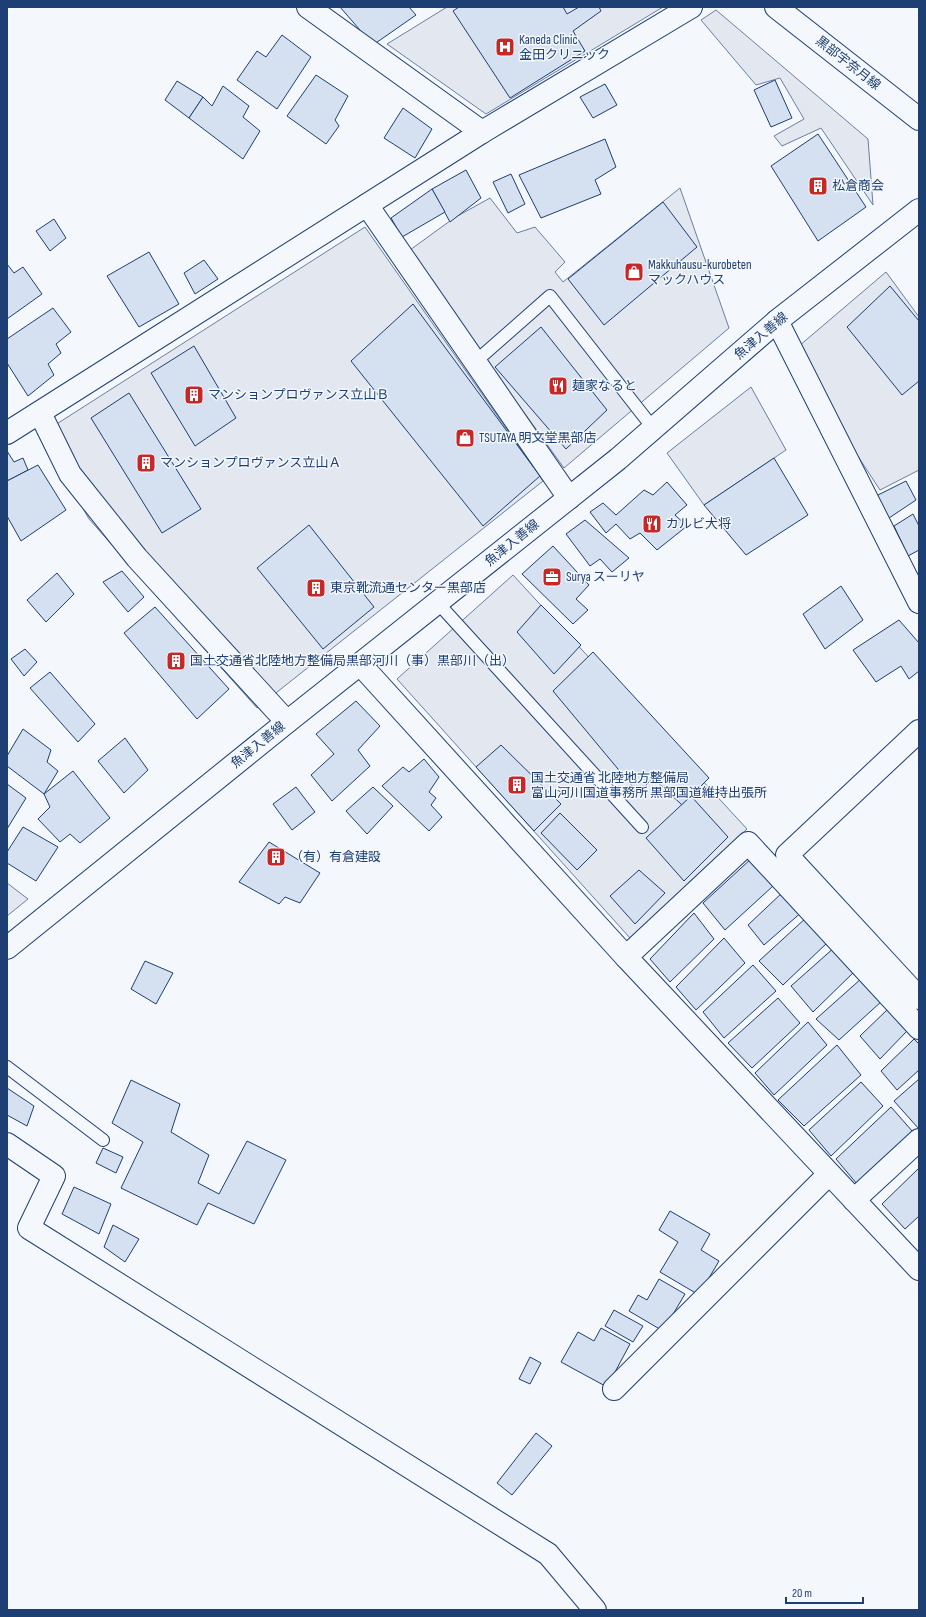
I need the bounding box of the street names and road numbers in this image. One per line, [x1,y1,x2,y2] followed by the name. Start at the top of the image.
[812,33,884,93] street label: 黒部宇奈月線
[731,309,791,363] street label: 魚津入善線
[482,516,542,570] street label: 魚津入善線
[228,718,288,772] street label: 魚津入善線

